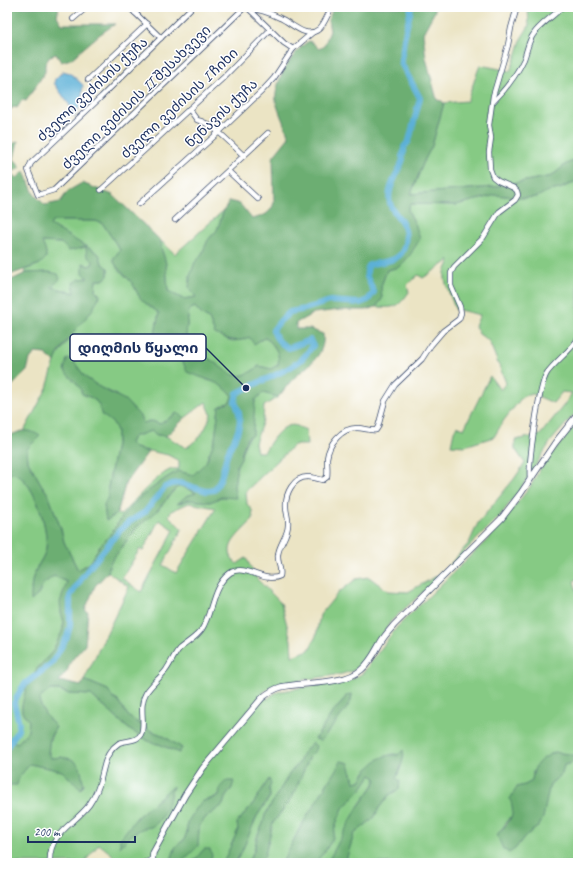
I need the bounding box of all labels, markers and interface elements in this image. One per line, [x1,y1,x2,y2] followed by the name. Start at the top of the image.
[58,22,214,173] street label: ძველი ვეძისის II შესახვევი
[33,34,151,145] street label: ძველი ვეძისის ქუჩა
[117,45,242,162] street label: ძველი ვეძისის I ჩიხი
[182,75,261,151] street label: ნენავის ქუჩა
[70,334,206,361] callout: დიღმის წყალი
[78,339,198,358] text: დიღმის წყალი
[28,818,135,844] scale bar
[34,824,61,840] text: 200 m

